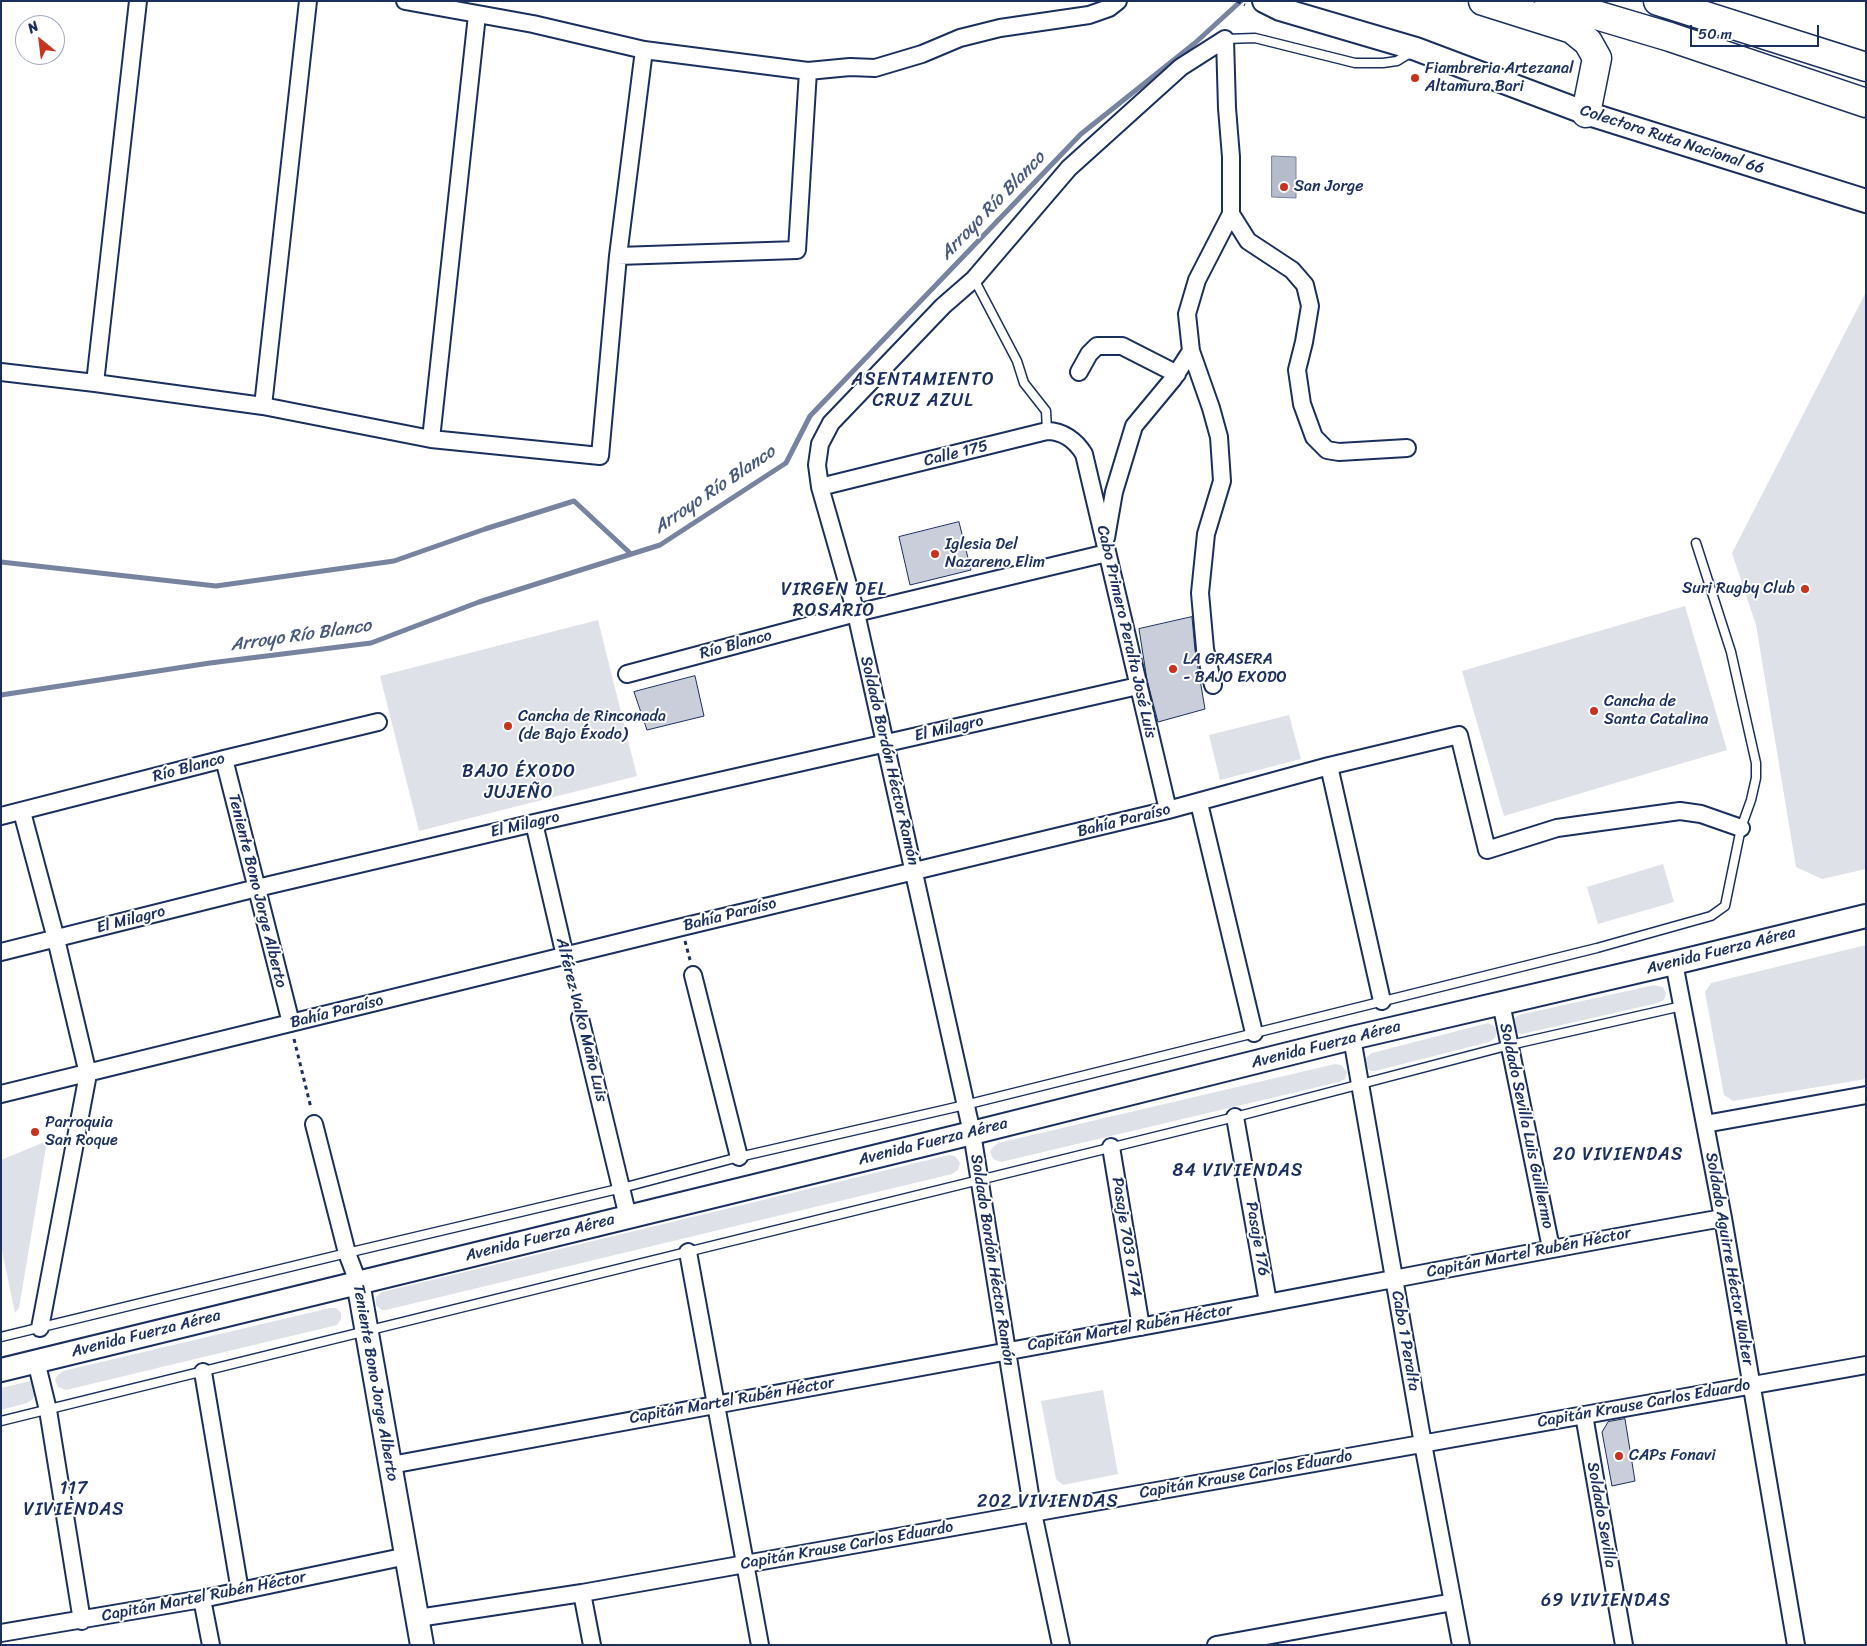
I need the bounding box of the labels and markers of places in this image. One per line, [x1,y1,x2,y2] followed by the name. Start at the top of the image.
[1425,59,1574,97] place label: Fiambreria Artezanal Altamura Bari
[1409,72,1421,84] marker: Fiambreria Artezanal Altamura Bari
[1294,177,1363,197] place label: San Jorge
[1278,181,1290,193] marker: San Jorge
[945,535,1045,573] place label: Iglesia Del Nazareno Elim
[929,548,941,560] marker: Iglesia Del Nazareno Elim
[1682,579,1795,599] place label: Suri Rugby Club
[1799,583,1811,595] marker: Suri Rugby Club
[1183,650,1287,688] place label: LA GRASERA - BAJO EXODO
[1167,663,1179,675] marker: LA GRASERA - BAJO EXODO
[1604,692,1709,730] place label: Cancha de Santa Catalina
[1588,705,1600,717] marker: Cancha de Santa Catalina
[518,707,666,745] place label: Cancha de Rinconada (de Bajo Éxodo)
[502,720,514,732] marker: Cancha de Rinconada (de Bajo Éxodo)
[45,1113,118,1151] place label: Parroquia San Roque
[29,1126,41,1138] marker: Parroquia San Roque
[1629,1446,1716,1466] place label: CAPs Fonavi
[1613,1450,1625,1462] marker: CAPs Fonavi

